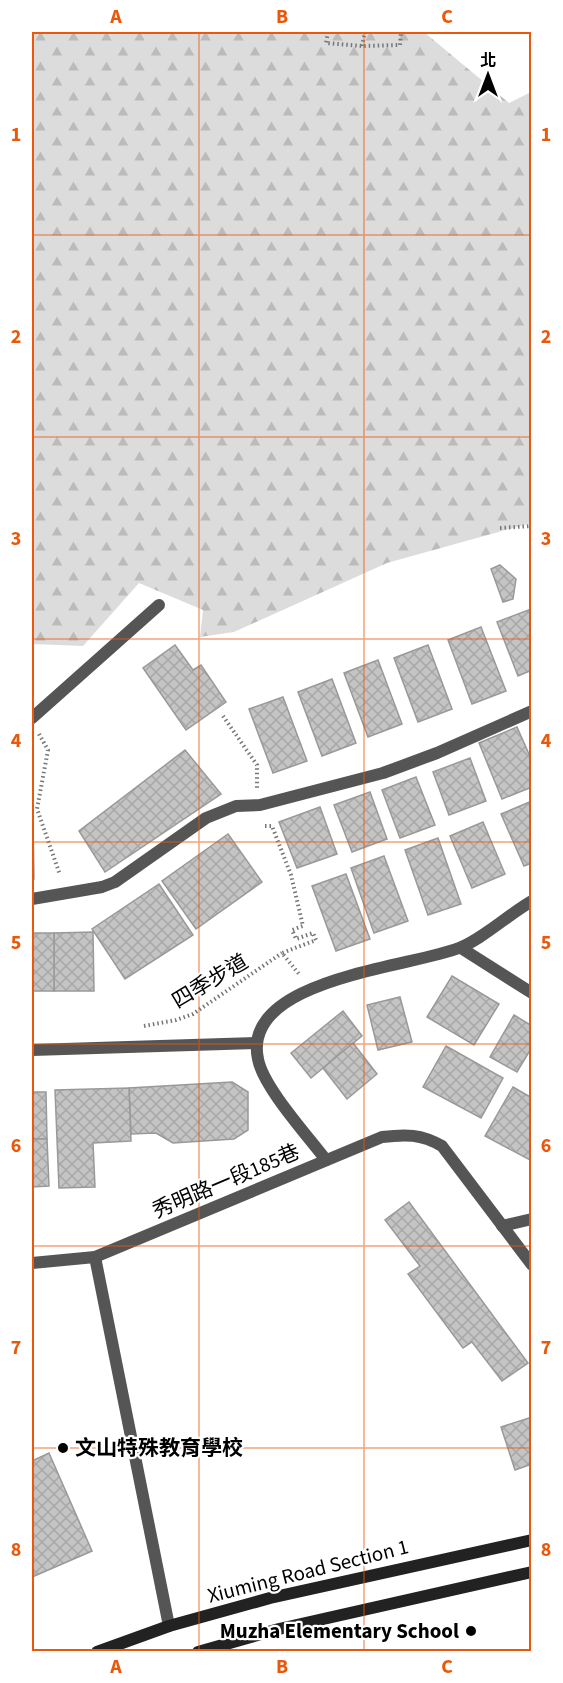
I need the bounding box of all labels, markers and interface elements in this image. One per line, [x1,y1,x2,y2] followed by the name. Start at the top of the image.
[109,3,122,31] text: A
[276,3,288,31] text: B
[441,3,453,31] text: C
[458,45,518,105] north arrow
[480,50,496,72] text: 北
[11,121,21,149] text: 1
[541,121,551,149] text: 1
[11,323,21,351] text: 2
[541,323,551,351] text: 2
[11,525,21,553] text: 3
[541,525,551,553] text: 3
[11,727,22,755] text: 4
[541,727,552,755] text: 4
[11,929,21,957] text: 5
[541,929,551,957] text: 5
[166,947,254,1015] street label: 四季步道
[11,1132,21,1160] text: 6
[541,1132,551,1160] text: 6
[148,1136,304,1226] street label: 秀明路一段185巷
[11,1334,21,1362] text: 7
[541,1334,551,1362] text: 7
[75,1433,243,1463] place label: 文山特殊教育學校
[56,1441,70,1455] marker: 文山特殊教育學校
[204,1531,412,1611] street label: Xiuming Road Section 1
[11,1536,21,1564] text: 8
[541,1536,551,1564] text: 8
[220,1616,459,1646] place label: Muzha Elementary School
[464,1624,478,1638] marker: Muzha Elementary School
[109,1653,122,1681] text: A
[276,1653,288,1681] text: B
[441,1653,453,1681] text: C

